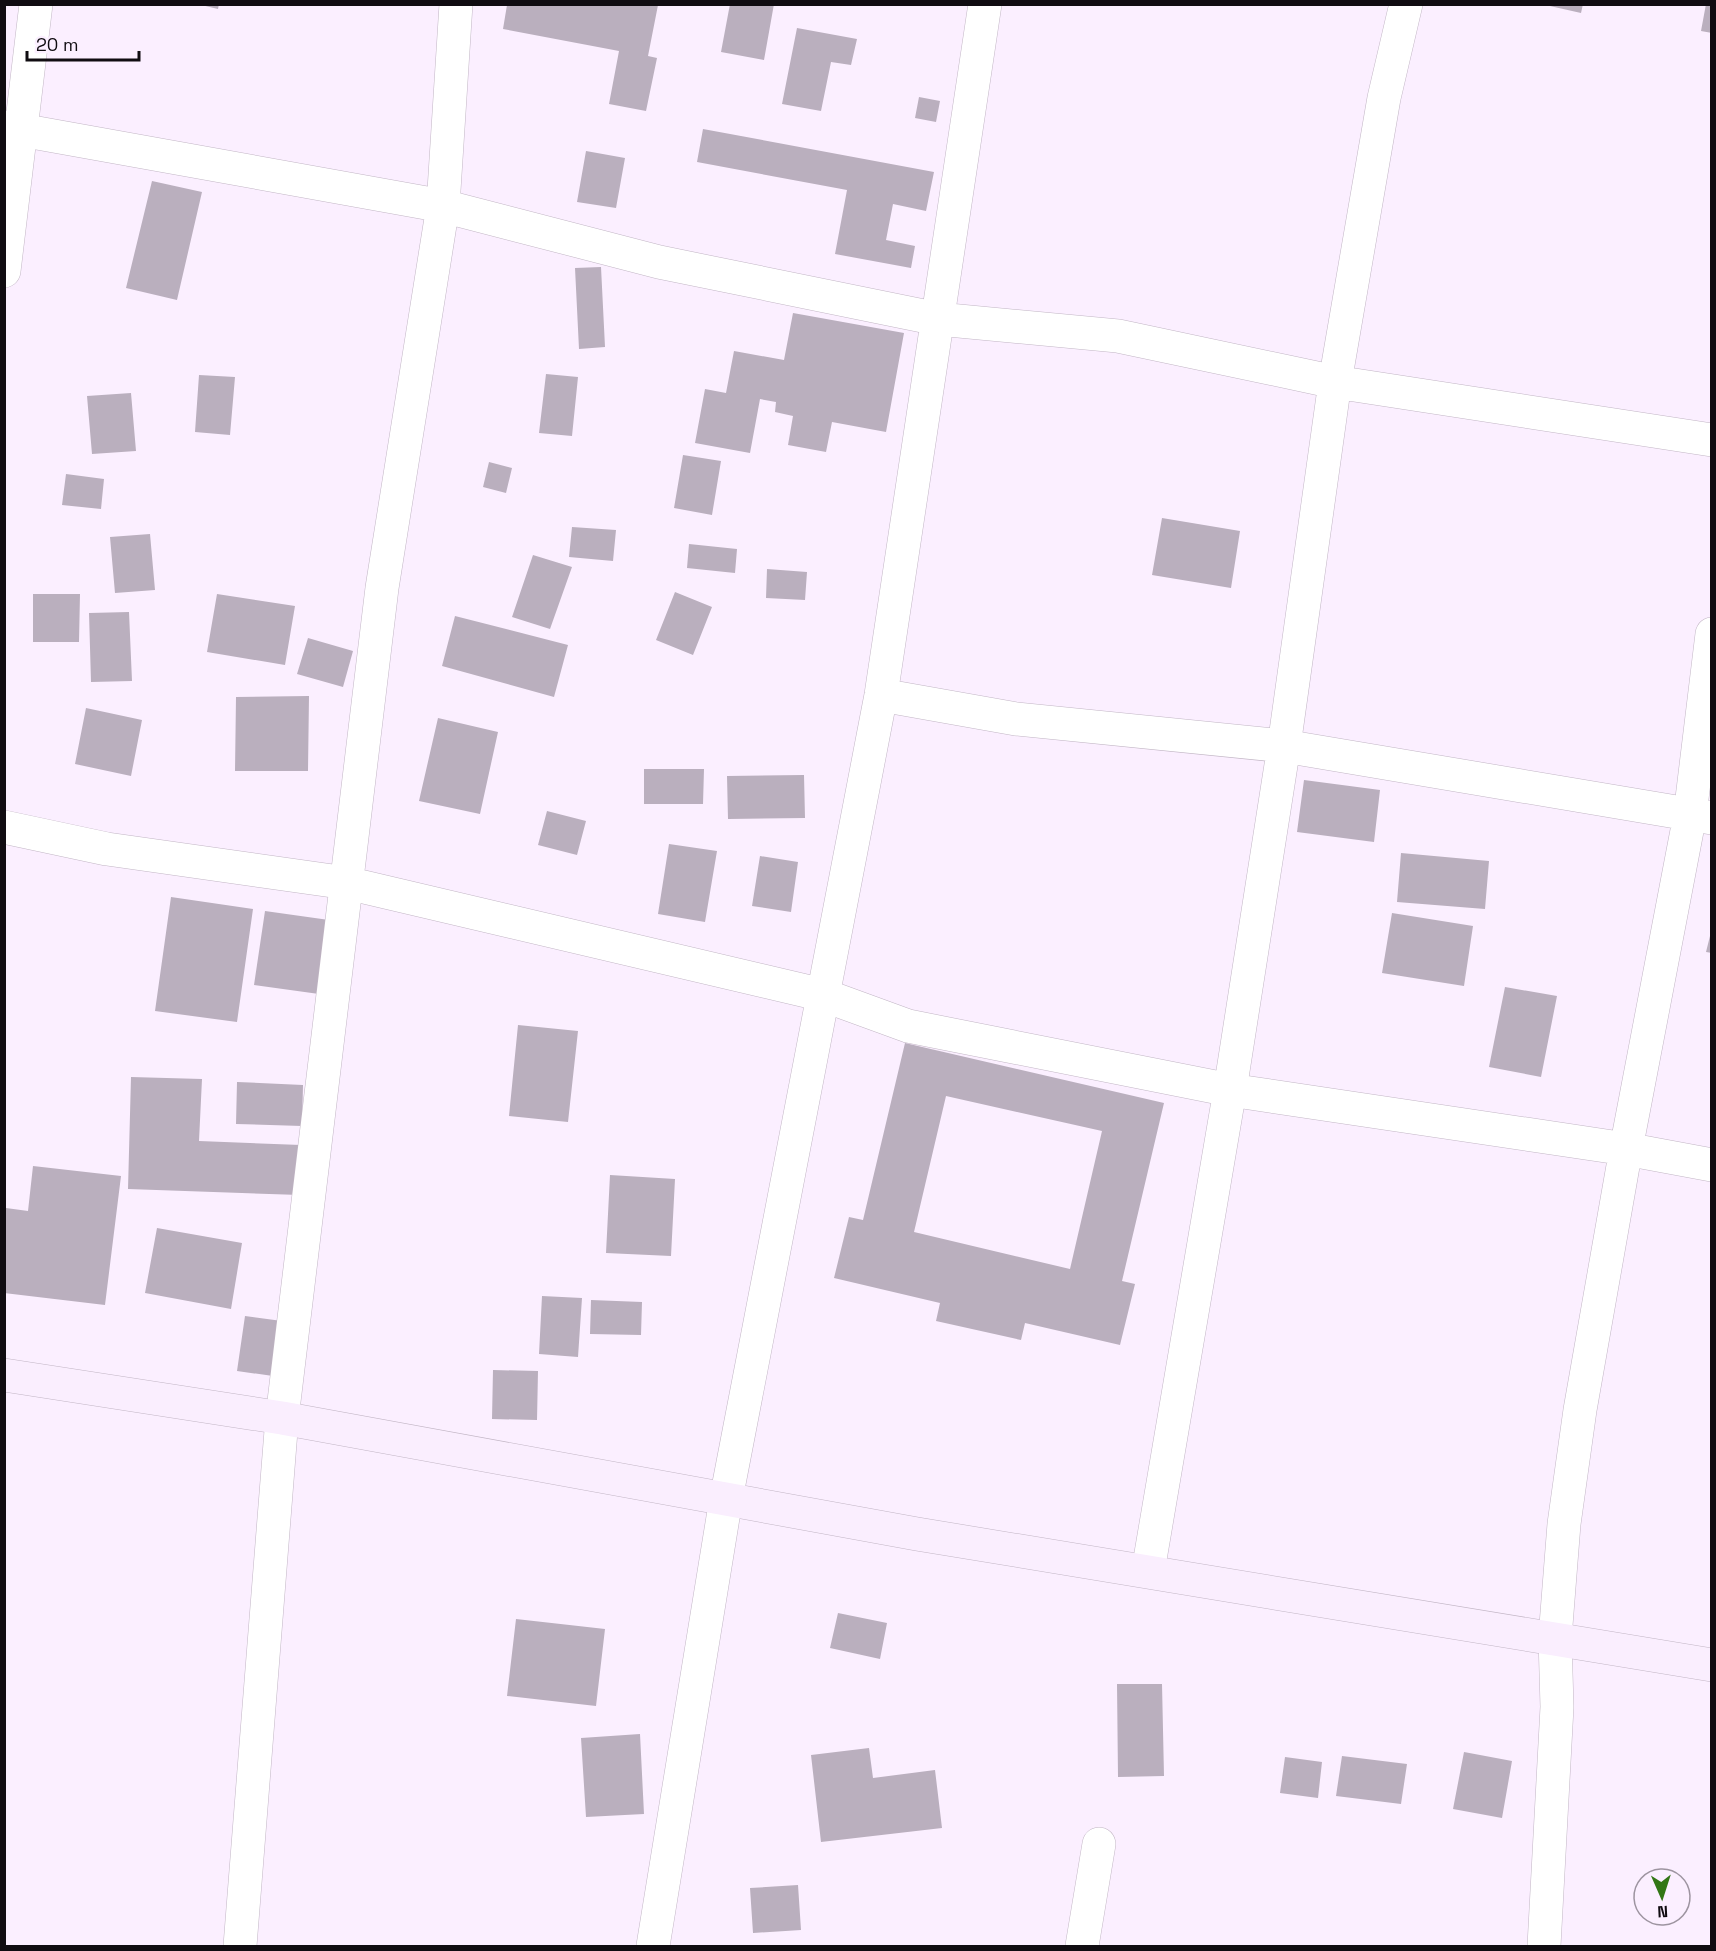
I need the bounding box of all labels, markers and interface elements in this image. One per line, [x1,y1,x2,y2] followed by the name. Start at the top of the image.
[27,24,140,62] scale bar
[36,33,79,56] text: 20 m
[1632,1867,1692,1927] north arrow
[1657,1901,1669,1922] text: N

